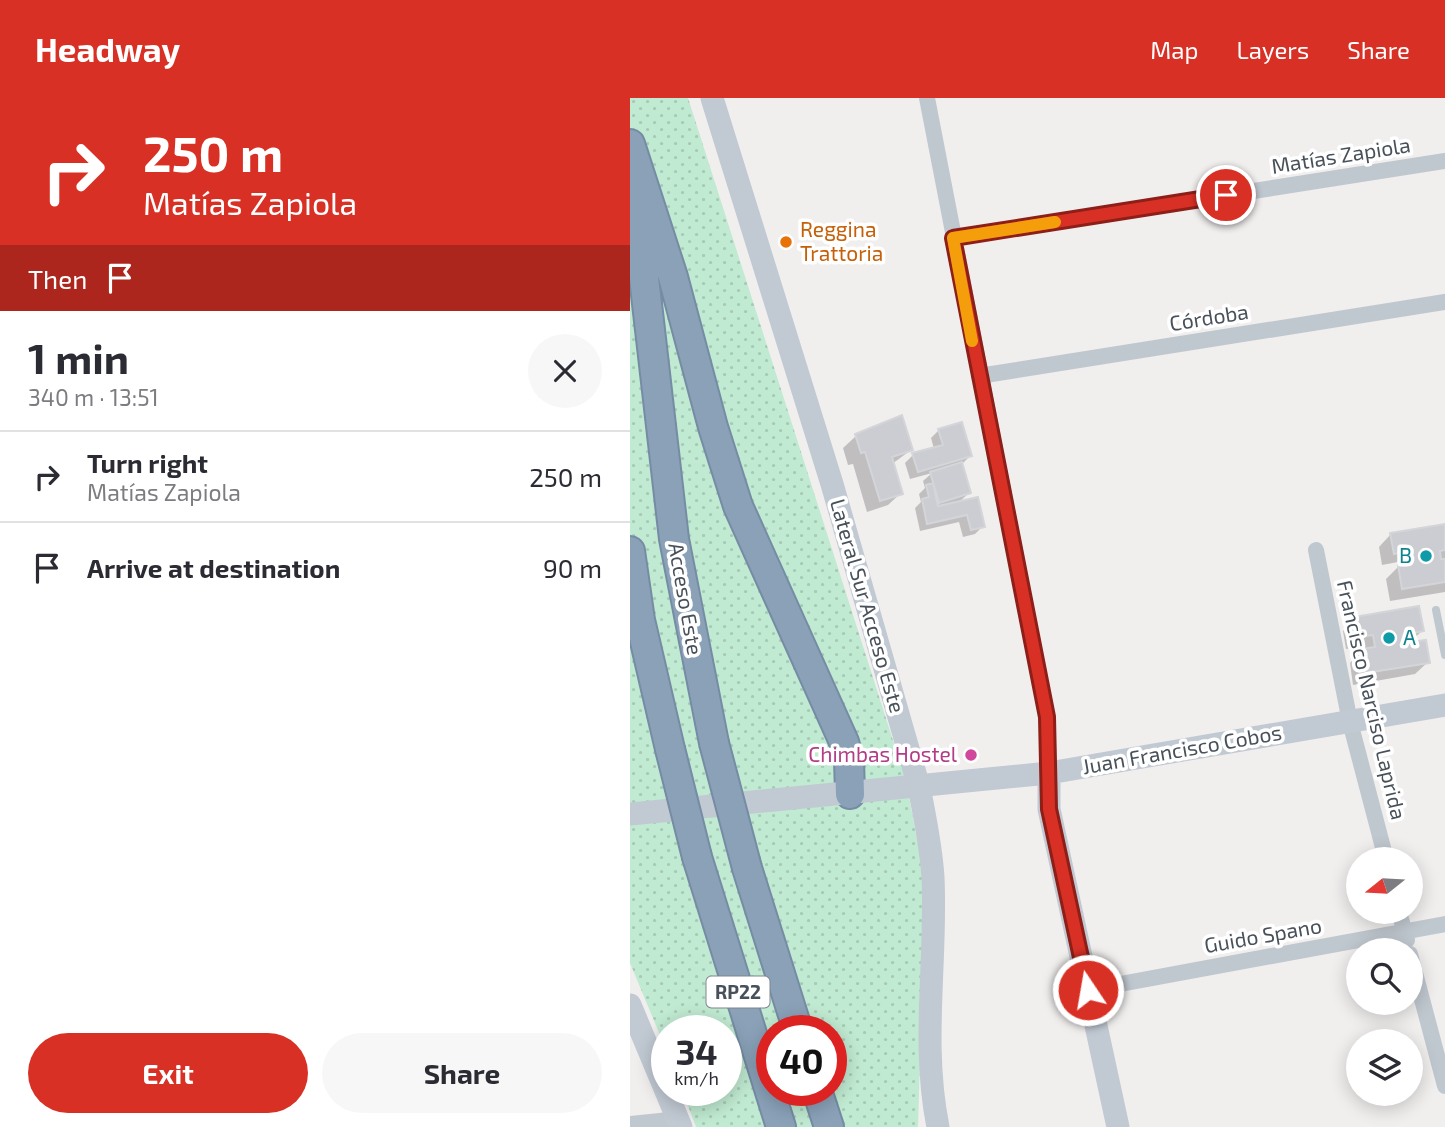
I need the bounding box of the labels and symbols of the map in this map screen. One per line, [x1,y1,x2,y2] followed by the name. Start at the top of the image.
[1269,131,1412,178] street label: Matías Zapiola
[1196,165,1256,225] pin
[800,216,883,265] place label: Reggina Trattoria
[778,234,794,250] marker: Reggina Trattoria
[1168,298,1250,335] street label: Córdoba
[826,496,911,715] street label: Lateral Sur Acceso Este
[664,541,709,657] street label: Acceso Este
[1399,542,1412,567] place label: B
[1418,548,1434,564] marker: B
[1333,578,1412,822] street label: Francisco Narciso Laprida
[1403,624,1416,649] place label: A
[1381,630,1397,646] marker: A
[1080,719,1283,778] street label: Juan Francisco Cobos
[808,741,958,766] place label: Chimbas Hostel
[963,747,979,763] marker: Chimbas Hostel
[1346,847,1423,924] north arrow
[1202,912,1323,957] street label: Guido Spano
[1051,953,1125,1027] position arrow
[706,976,770,1007] road number: RP22
[756,1015,847,1106] speed limit sign: 40

